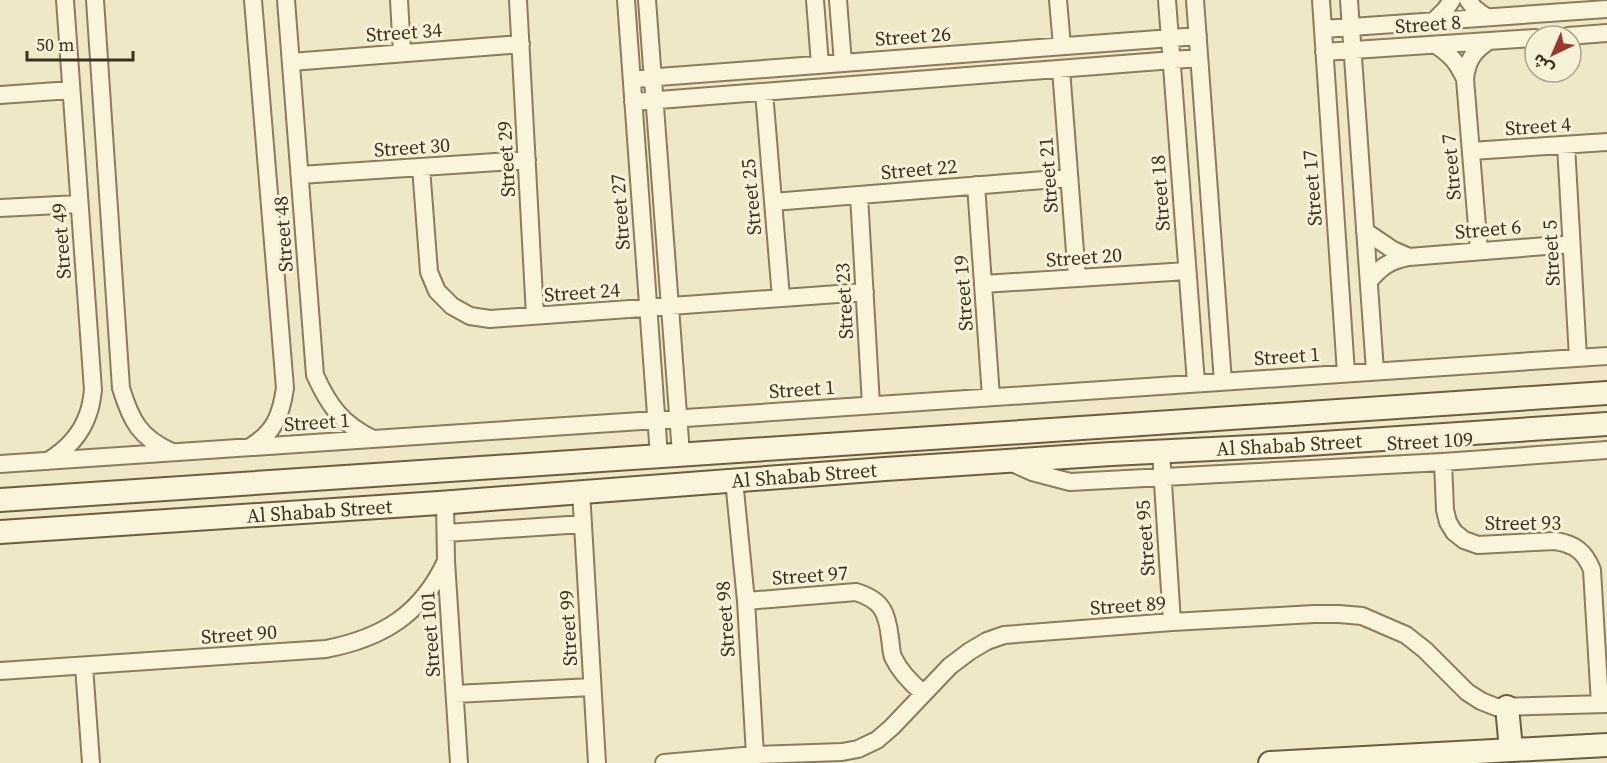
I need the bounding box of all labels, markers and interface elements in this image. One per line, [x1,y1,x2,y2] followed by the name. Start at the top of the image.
[1394,8,1462,40] street label: Street 8
[365,15,443,49] street label: Street 34
[874,19,952,53] street label: Street 26
[27,24,134,62] scale bar
[1523,24,1583,84] north arrow
[36,32,74,57] text: 50 m
[1527,49,1558,80] text: ش
[1504,110,1572,142] street label: Street 4
[490,120,522,198] street label: Street 29
[373,130,451,164] street label: Street 30
[1434,133,1468,201] street label: Street 7
[1031,136,1065,214] street label: Street 21
[1295,149,1329,227] street label: Street 17
[880,152,958,186] street label: Street 22
[1143,154,1177,232] street label: Street 18
[734,158,768,236] street label: Street 25
[603,173,637,251] street label: Street 27
[266,195,300,273] street label: Street 48
[44,202,78,280] street label: Street 49
[1454,212,1522,246] street label: Street 6
[1535,219,1567,287] street label: Street 5
[1045,240,1123,274] street label: Street 20
[946,254,980,332] street label: Street 19
[828,262,860,340] street label: Street 23
[543,275,621,309] street label: Street 24
[1253,340,1321,372] street label: Street 1
[768,373,836,405] street label: Street 1
[283,406,351,438] street label: Street 1
[1386,425,1474,457] street label: Street 109
[1216,426,1363,463] street label: Al Shabab Street
[730,456,878,495] street label: Al Shabab Street
[246,492,393,530] street label: Al Shabab Street
[1128,499,1162,577] street label: Street 95
[1485,509,1561,537] street label: Street 93
[771,558,849,592] street label: Street 97
[708,580,742,658] street label: Street 98
[1089,588,1167,622] street label: Street 89
[552,589,584,667] street label: Street 99
[413,590,447,678] street label: Street 101
[200,617,278,651] street label: Street 90

